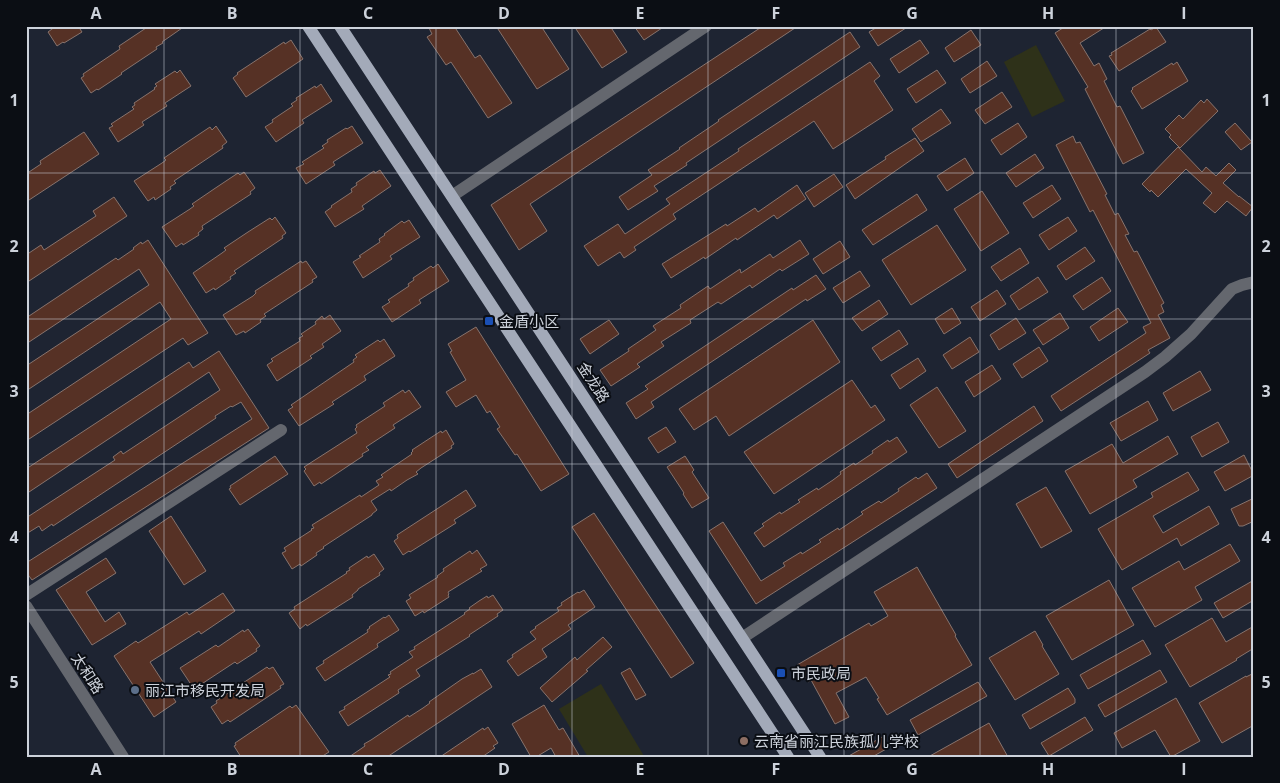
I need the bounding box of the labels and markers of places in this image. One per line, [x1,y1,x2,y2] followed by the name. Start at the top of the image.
[499,311,559,331] place label: 金盾小区
[483,315,495,327] marker: 金盾小区
[791,663,851,683] place label: 市民政局
[775,667,787,679] marker: 市民政局
[145,680,265,700] place label: 丽江市移民开发局
[129,684,141,696] marker: 丽江市移民开发局
[754,731,919,751] place label: 云南省丽江民族孤儿学校
[738,735,750,747] marker: 云南省丽江民族孤儿学校

